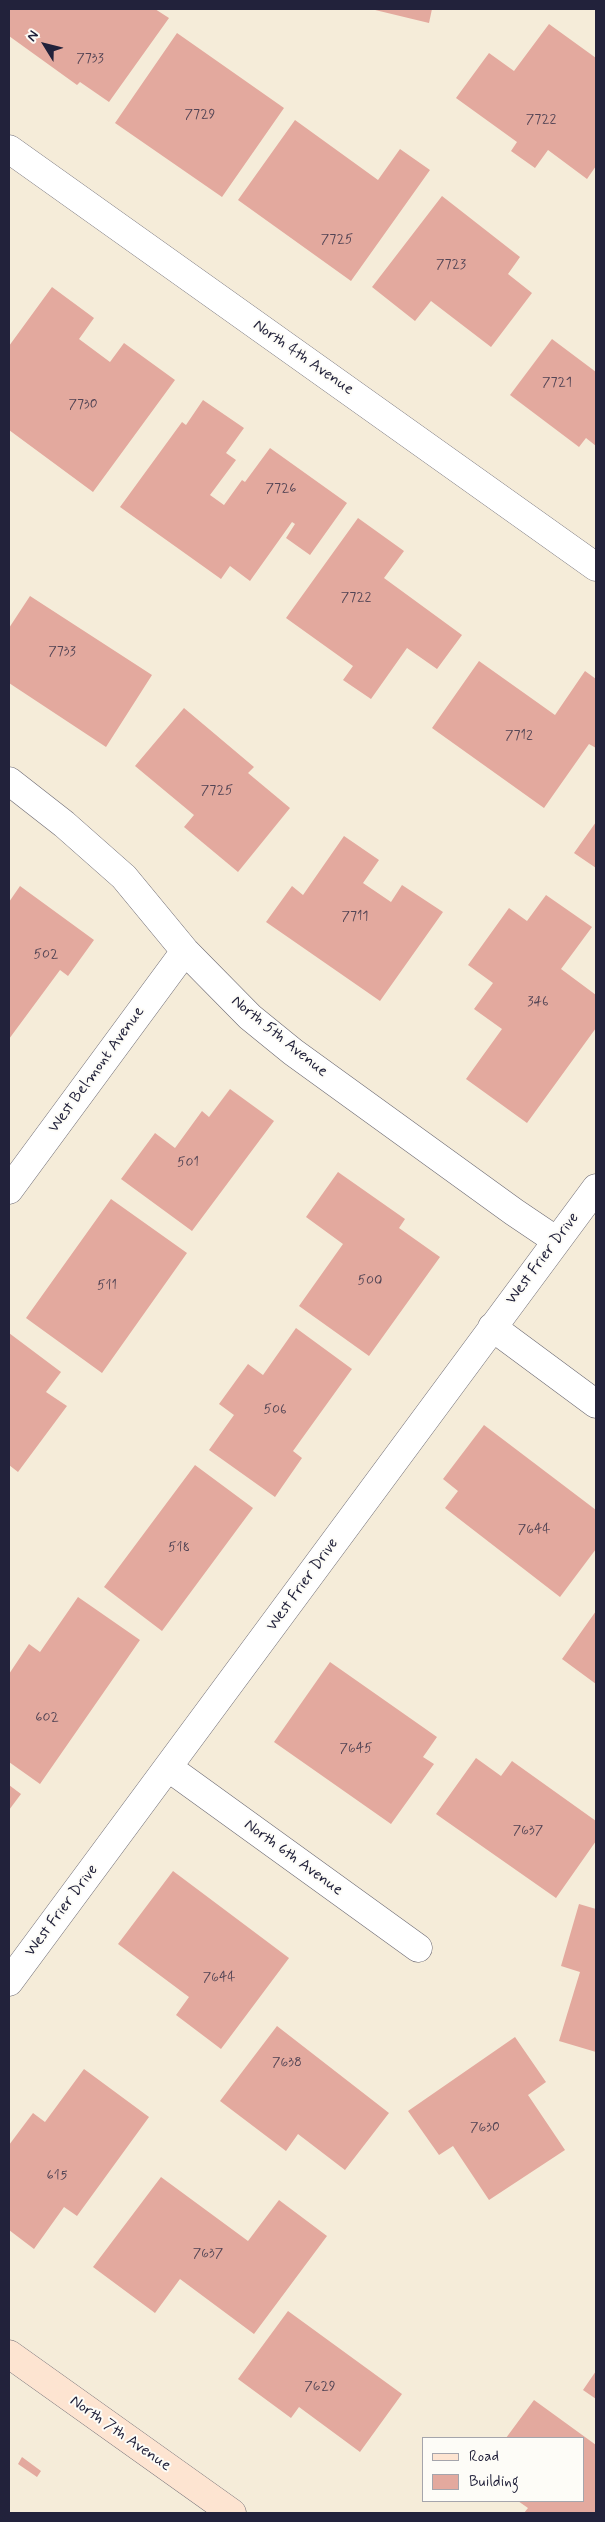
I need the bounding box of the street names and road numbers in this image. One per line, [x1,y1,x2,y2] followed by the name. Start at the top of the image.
[249,316,357,400] street label: North 4th Avenue
[227,992,331,1082] street label: North 5th Avenue
[45,1003,149,1137] street label: West Belmont Avenue
[502,1209,584,1309] street label: West Frier Drive
[263,1535,343,1635] street label: West Frier Drive
[240,1816,346,1900] street label: North 6th Avenue
[21,1861,103,1961] street label: West Frier Drive
[66,2392,174,2476] street label: North 7th Avenue

